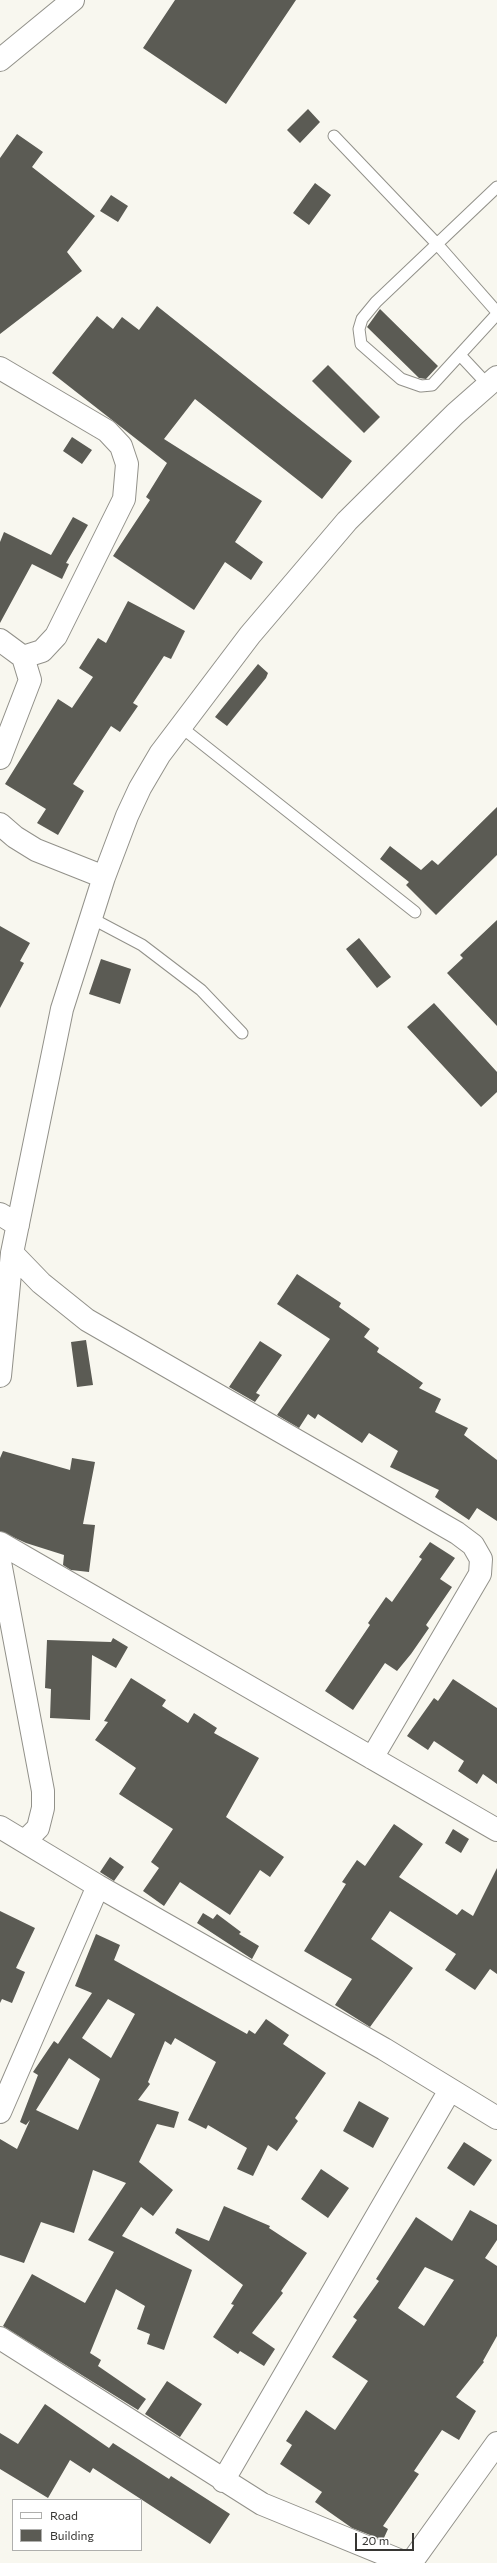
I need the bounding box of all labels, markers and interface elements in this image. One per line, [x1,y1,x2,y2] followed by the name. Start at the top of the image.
[12,2499,142,2551] legend
[50,2508,78,2522] text: Road
[357,2525,416,2551] scale bar
[50,2528,94,2542] text: Building
[362,2533,389,2547] text: 20 m

